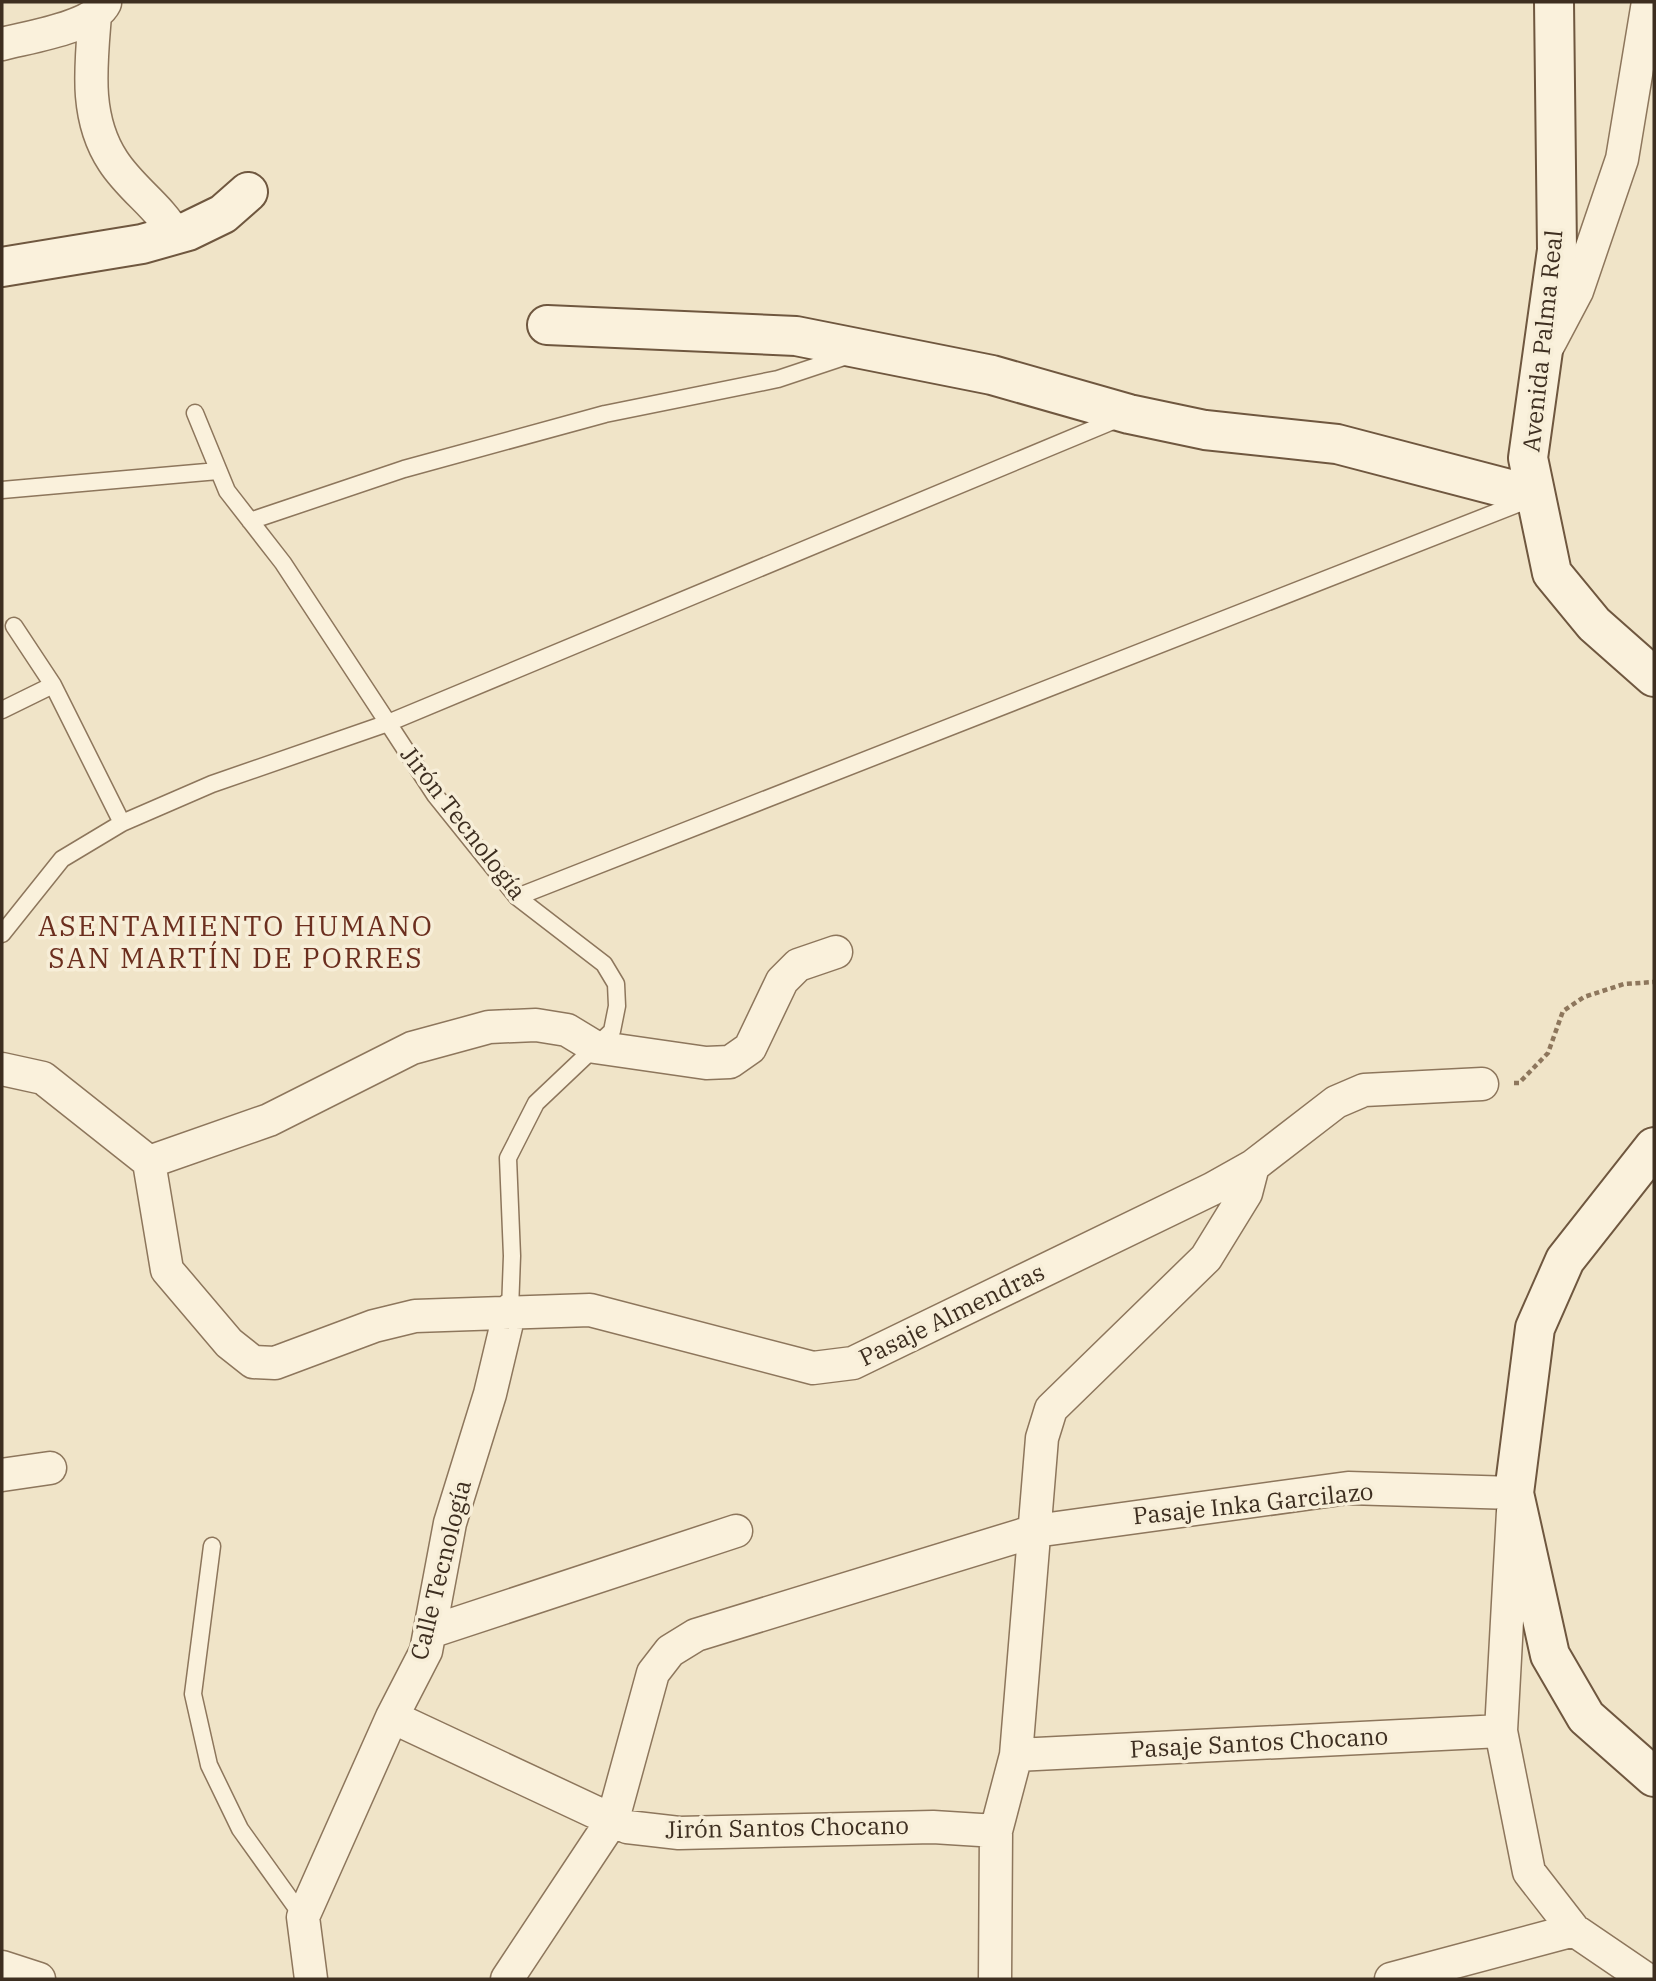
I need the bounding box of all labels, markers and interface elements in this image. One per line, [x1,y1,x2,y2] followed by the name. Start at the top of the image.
[1514,228,1570,454] street label: Avenida Palma Real
[394,739,534,906] street label: Jirón Tecnología
[38,907,434,976] district label: ASENTAMIENTO HUMANO SAN MARTÍN DE PORRES
[853,1255,1050,1373] street label: Pasaje Almendras
[1131,1474,1375,1532] street label: Pasaje Inka Garcilazo
[402,1476,478,1663] street label: Calle Tecnología
[1129,1719,1389,1765] street label: Pasaje Santos Chocano
[665,1809,909,1845] street label: Jirón Santos Chocano

